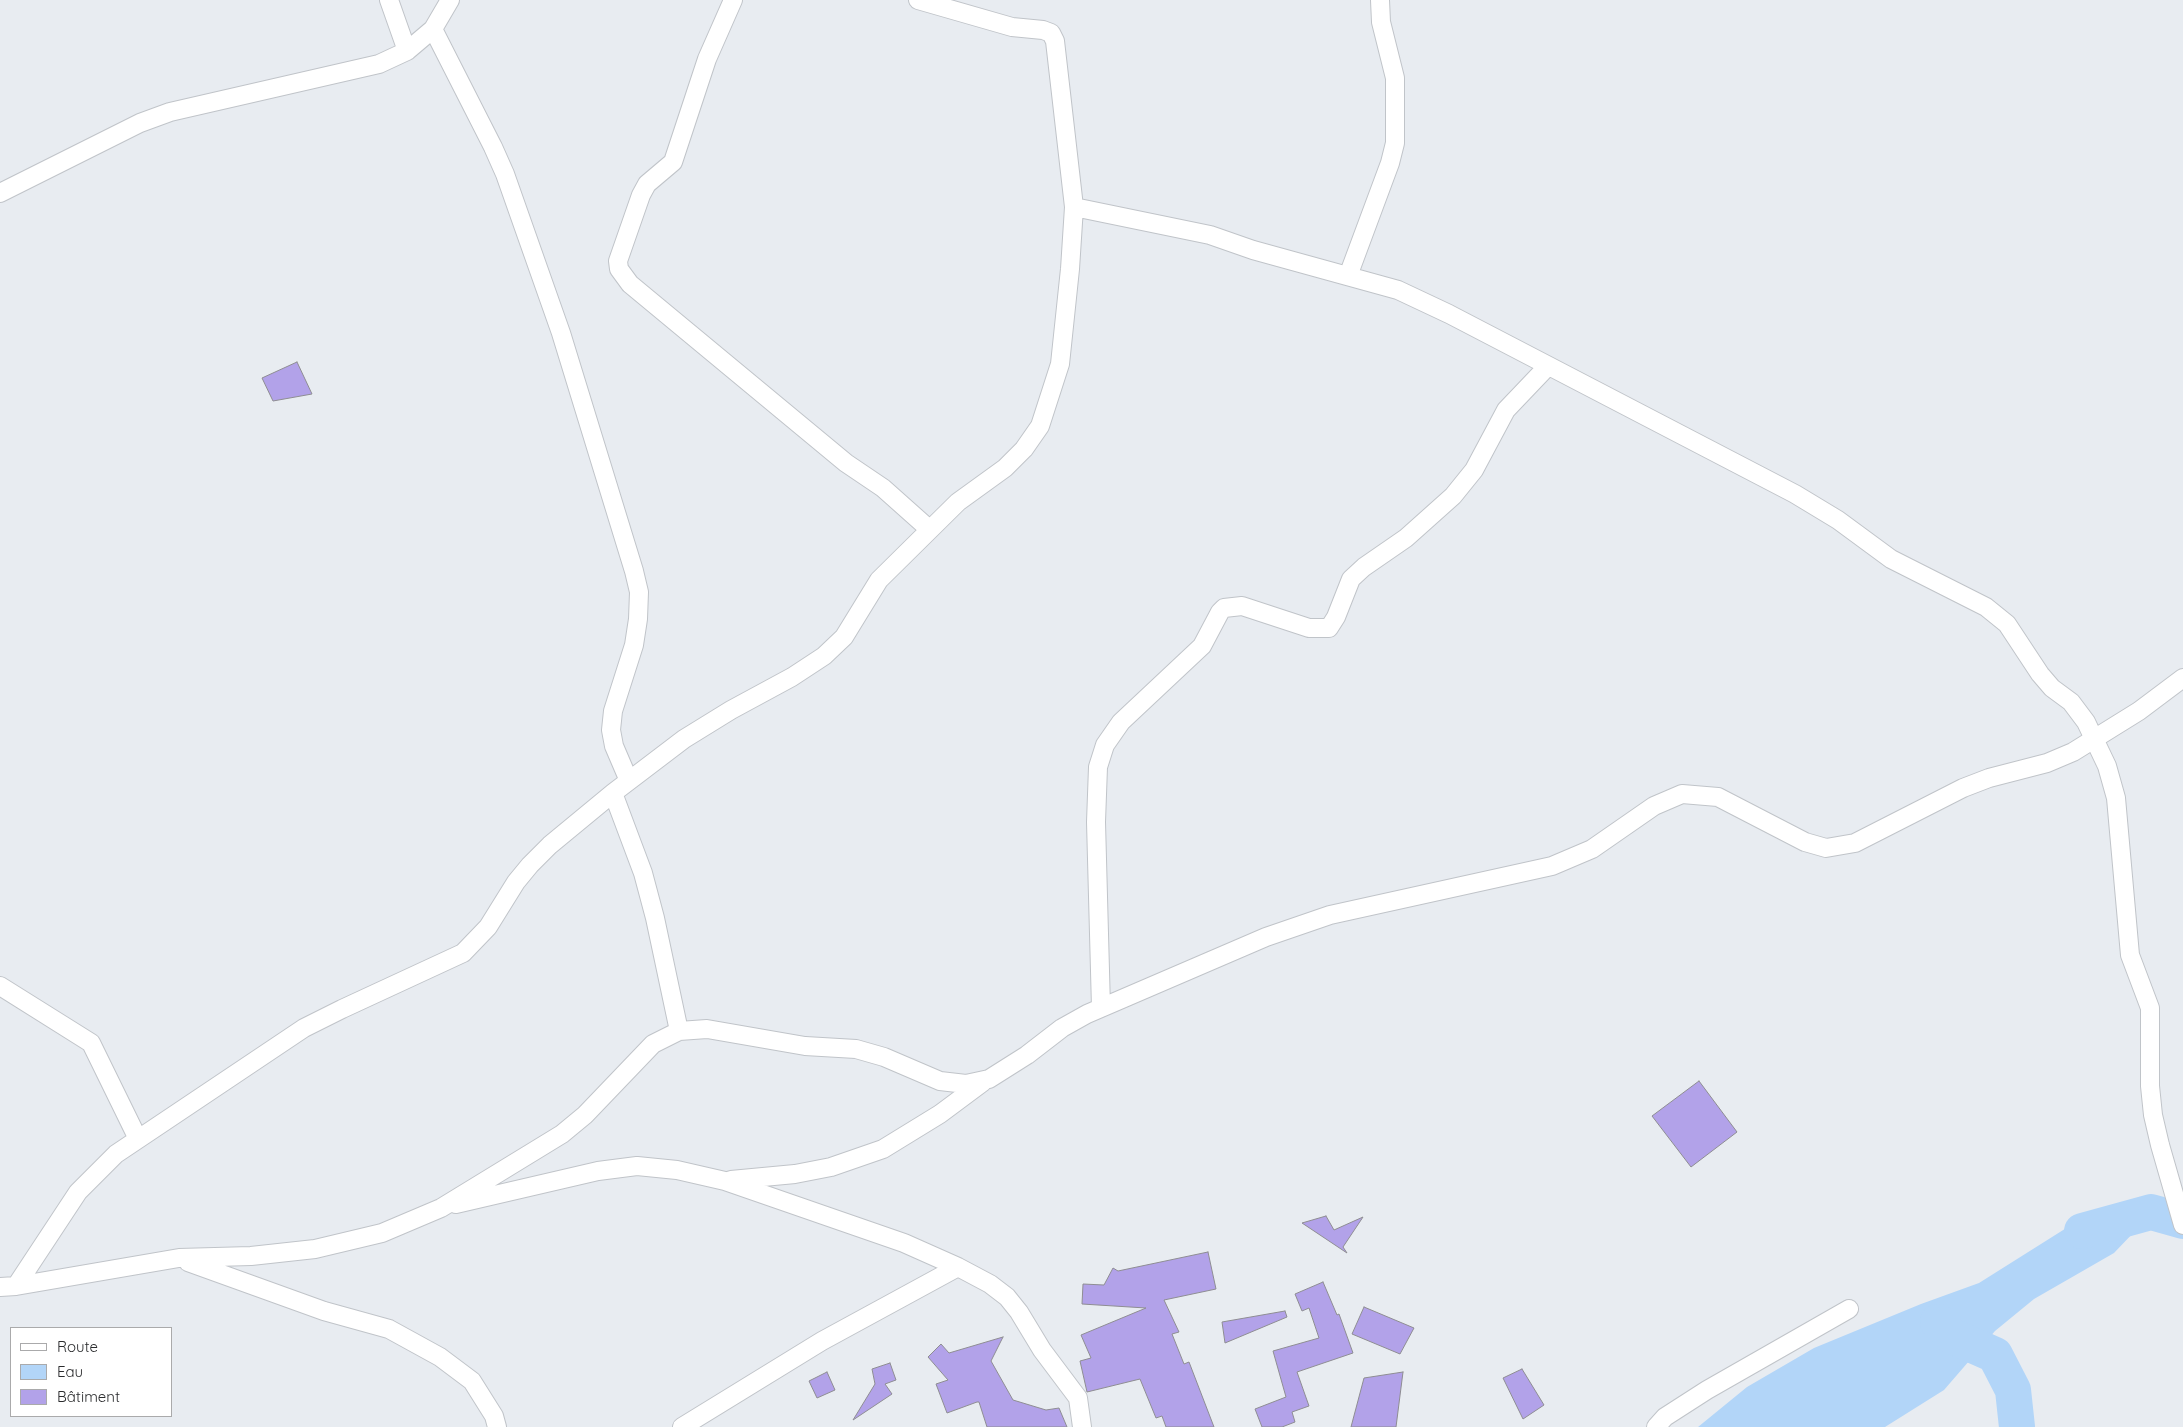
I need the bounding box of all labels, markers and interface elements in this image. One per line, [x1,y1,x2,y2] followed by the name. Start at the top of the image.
[10,1327,172,1417] legend
[57,1337,98,1356] text: Route
[57,1362,83,1381] text: Eau
[57,1387,120,1406] text: Bâtiment

